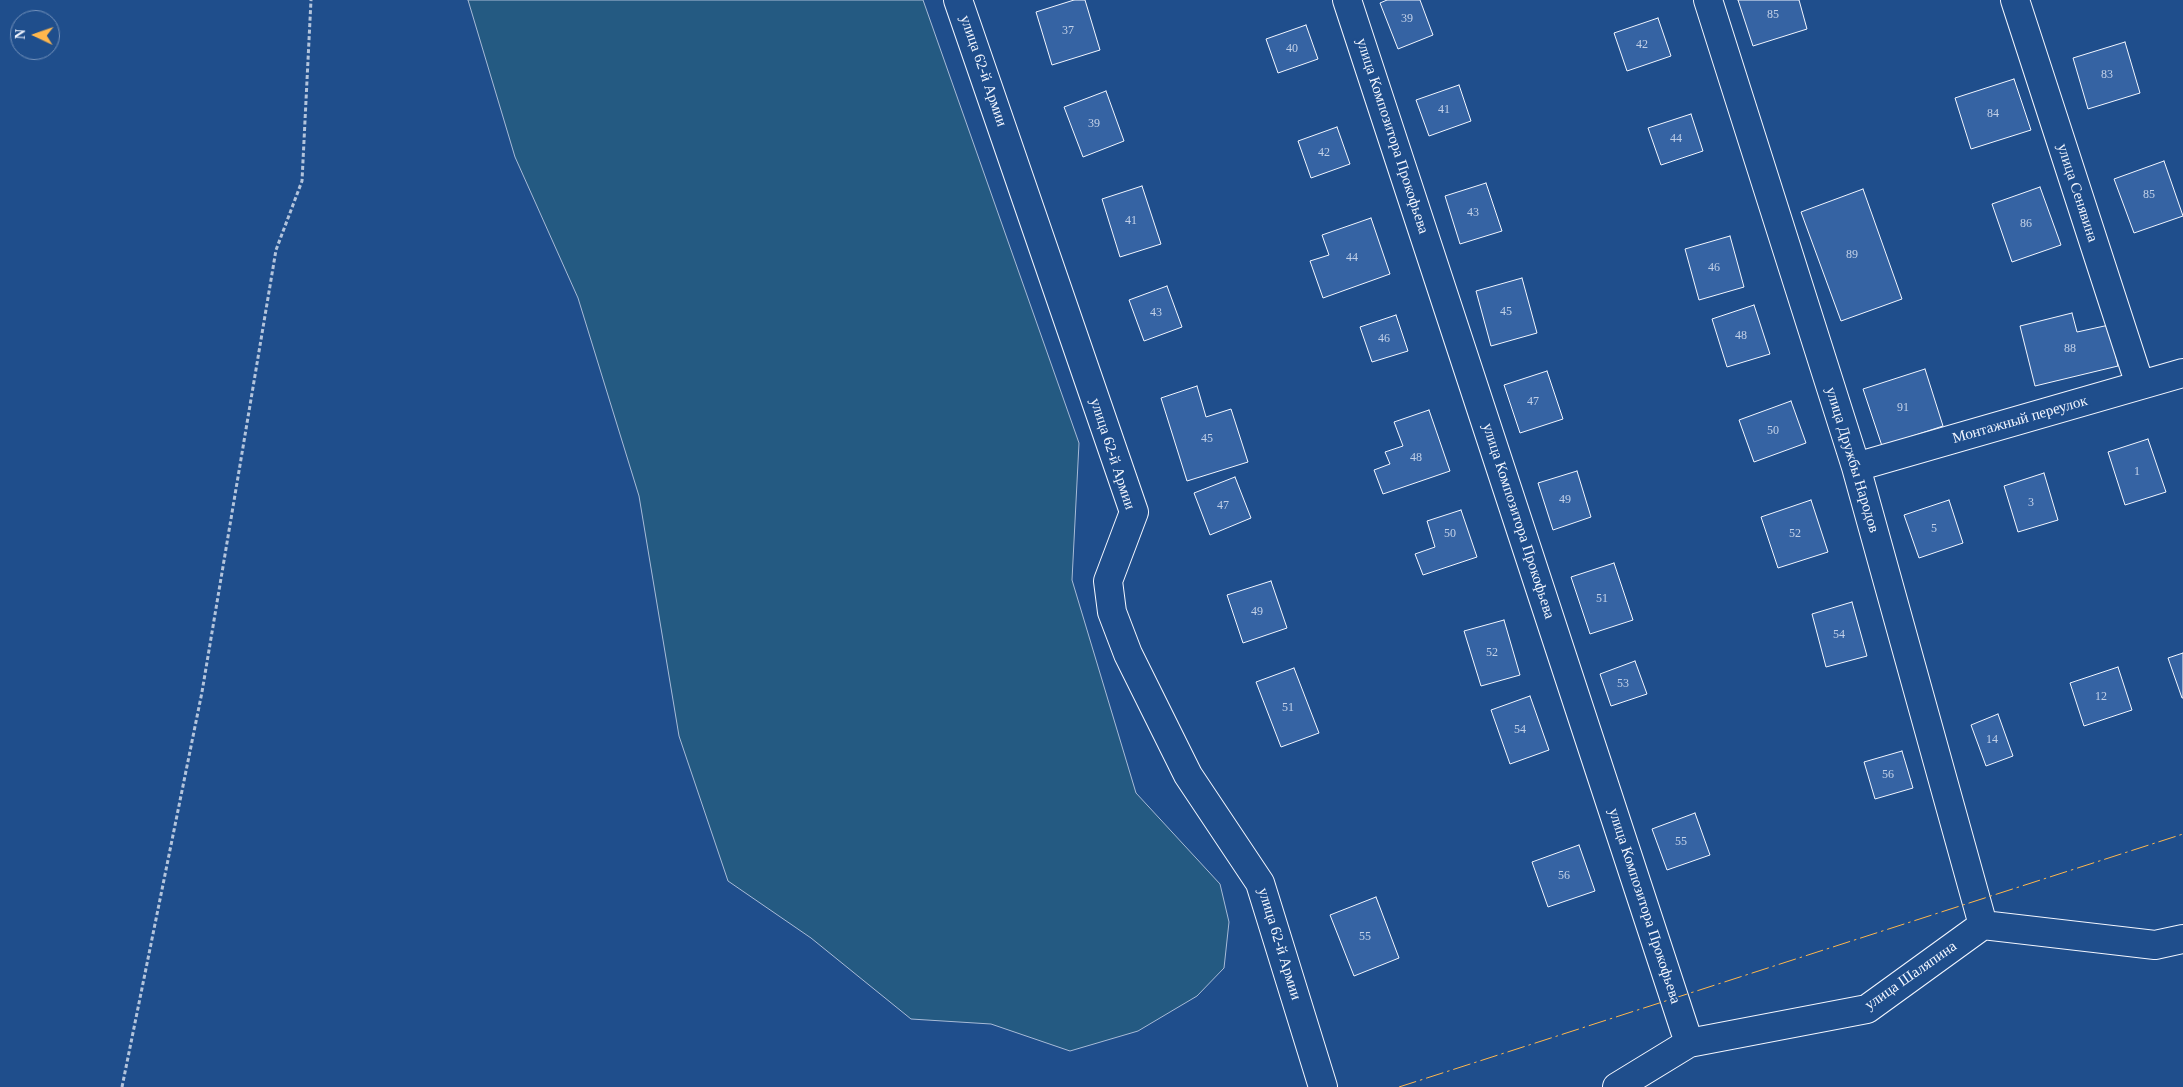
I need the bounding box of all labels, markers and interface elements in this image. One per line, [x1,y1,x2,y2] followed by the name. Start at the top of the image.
[1767,8,1779,22] house number: 85
[10,10,60,60] north arrow
[1401,12,1413,26] house number: 39
[956,13,1010,129] street label: улица 62-й Армии
[1062,24,1074,38] house number: 37
[13,29,28,40] text: N
[1352,36,1432,236] street label: улица Композитора Прокофьева
[1636,38,1648,52] house number: 42
[1286,42,1298,56] house number: 40
[2101,68,2113,82] house number: 83
[1438,103,1450,117] house number: 41
[1987,107,1999,121] house number: 84
[1088,117,1100,131] house number: 39
[1670,132,1682,146] house number: 44
[2053,142,2101,244] street label: улица Сенявина
[1318,146,1330,160] house number: 42
[2143,188,2155,202] house number: 85
[1467,206,1479,220] house number: 43
[1125,214,1137,228] house number: 41
[2020,217,2032,231] house number: 86
[1846,248,1858,262] house number: 89
[1346,251,1358,265] house number: 44
[1708,261,1720,275] house number: 46
[1500,305,1512,319] house number: 45
[1150,306,1162,320] house number: 43
[1735,329,1747,343] house number: 48
[1378,332,1390,346] house number: 46
[2064,342,2076,356] house number: 88
[1821,385,1883,535] street label: улица Дружбы Народов
[1950,392,2090,448] street label: Монтажный переулок
[1527,395,1539,409] house number: 47
[1085,396,1139,512] street label: улица 62-й Армии
[1897,401,1909,415] house number: 91
[1478,421,1558,621] street label: улица Композитора Прокофьева
[1767,424,1779,438] house number: 50
[1201,432,1213,446] house number: 45
[1410,451,1422,465] house number: 48
[2134,465,2140,479] house number: 1
[1559,493,1571,507] house number: 49
[2028,496,2034,510] house number: 3
[1217,499,1229,513] house number: 47
[1931,522,1937,536] house number: 5
[1444,527,1456,541] house number: 50
[1789,527,1801,541] house number: 52
[1596,592,1608,606] house number: 51
[1251,605,1263,619] house number: 49
[1833,628,1845,642] house number: 54
[1486,646,1498,660] house number: 52
[1617,677,1629,691] house number: 53
[2095,690,2107,704] house number: 12
[1282,701,1294,715] house number: 51
[1514,723,1526,737] house number: 54
[1986,733,1998,747] house number: 14
[1882,768,1894,782] house number: 56
[1604,806,1684,1006] street label: улица Композитора Прокофьева
[1675,835,1687,849] house number: 55
[1558,869,1570,883] house number: 56
[1253,886,1305,1002] street label: улица 62-й Армии
[1359,930,1371,944] house number: 55
[1862,938,1960,1014] street label: улица Шаляпина

